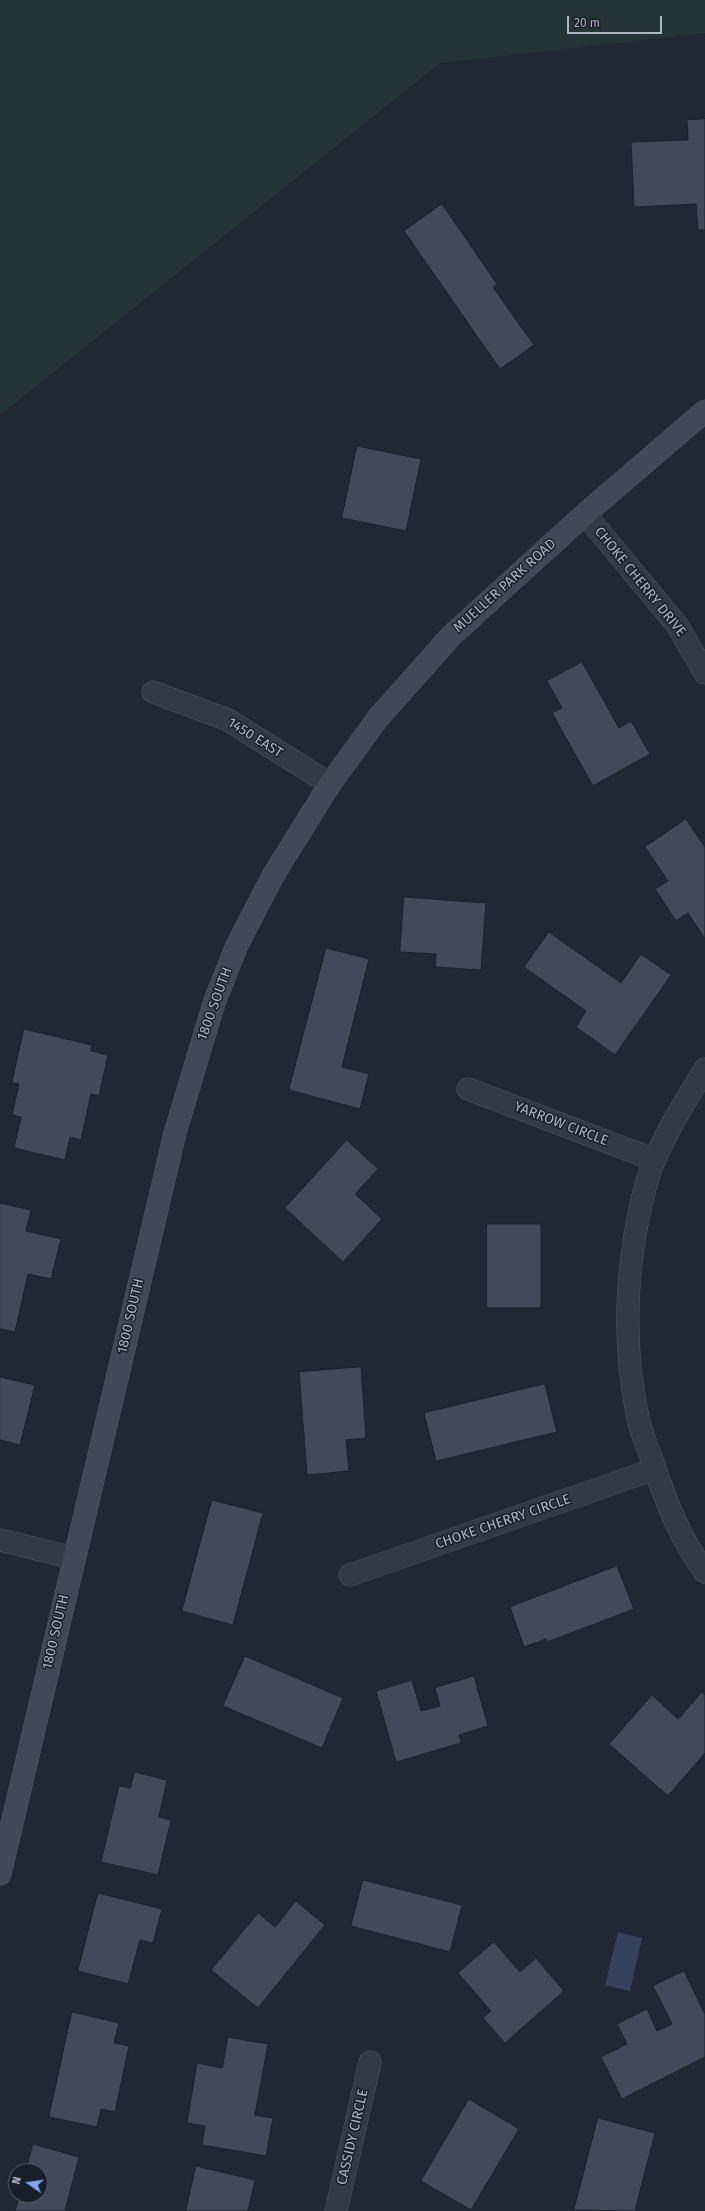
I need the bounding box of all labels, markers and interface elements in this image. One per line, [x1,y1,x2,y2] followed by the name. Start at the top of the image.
[569,8,664,34] scale bar
[574,16,600,30] text: 20 m
[591,524,689,640] street label: CHOKE CHERRY DRIVE
[450,536,560,636] street label: MUELLER PARK ROAD
[224,714,286,762] street label: 1450 EAST
[194,965,236,1043] street label: 1800 SOUTH
[512,1098,610,1150] street label: YARROW CIRCLE
[114,1277,148,1355] street label: 1800 SOUTH
[433,1491,573,1553] street label: CHOKE CHERRY CIRCLE
[39,1593,73,1671] street label: 1800 SOUTH
[334,2088,372,2186] street label: CASSIDY CIRCLE
[8,2163,48,2203] north arrow
[10,2175,24,2185] text: N

